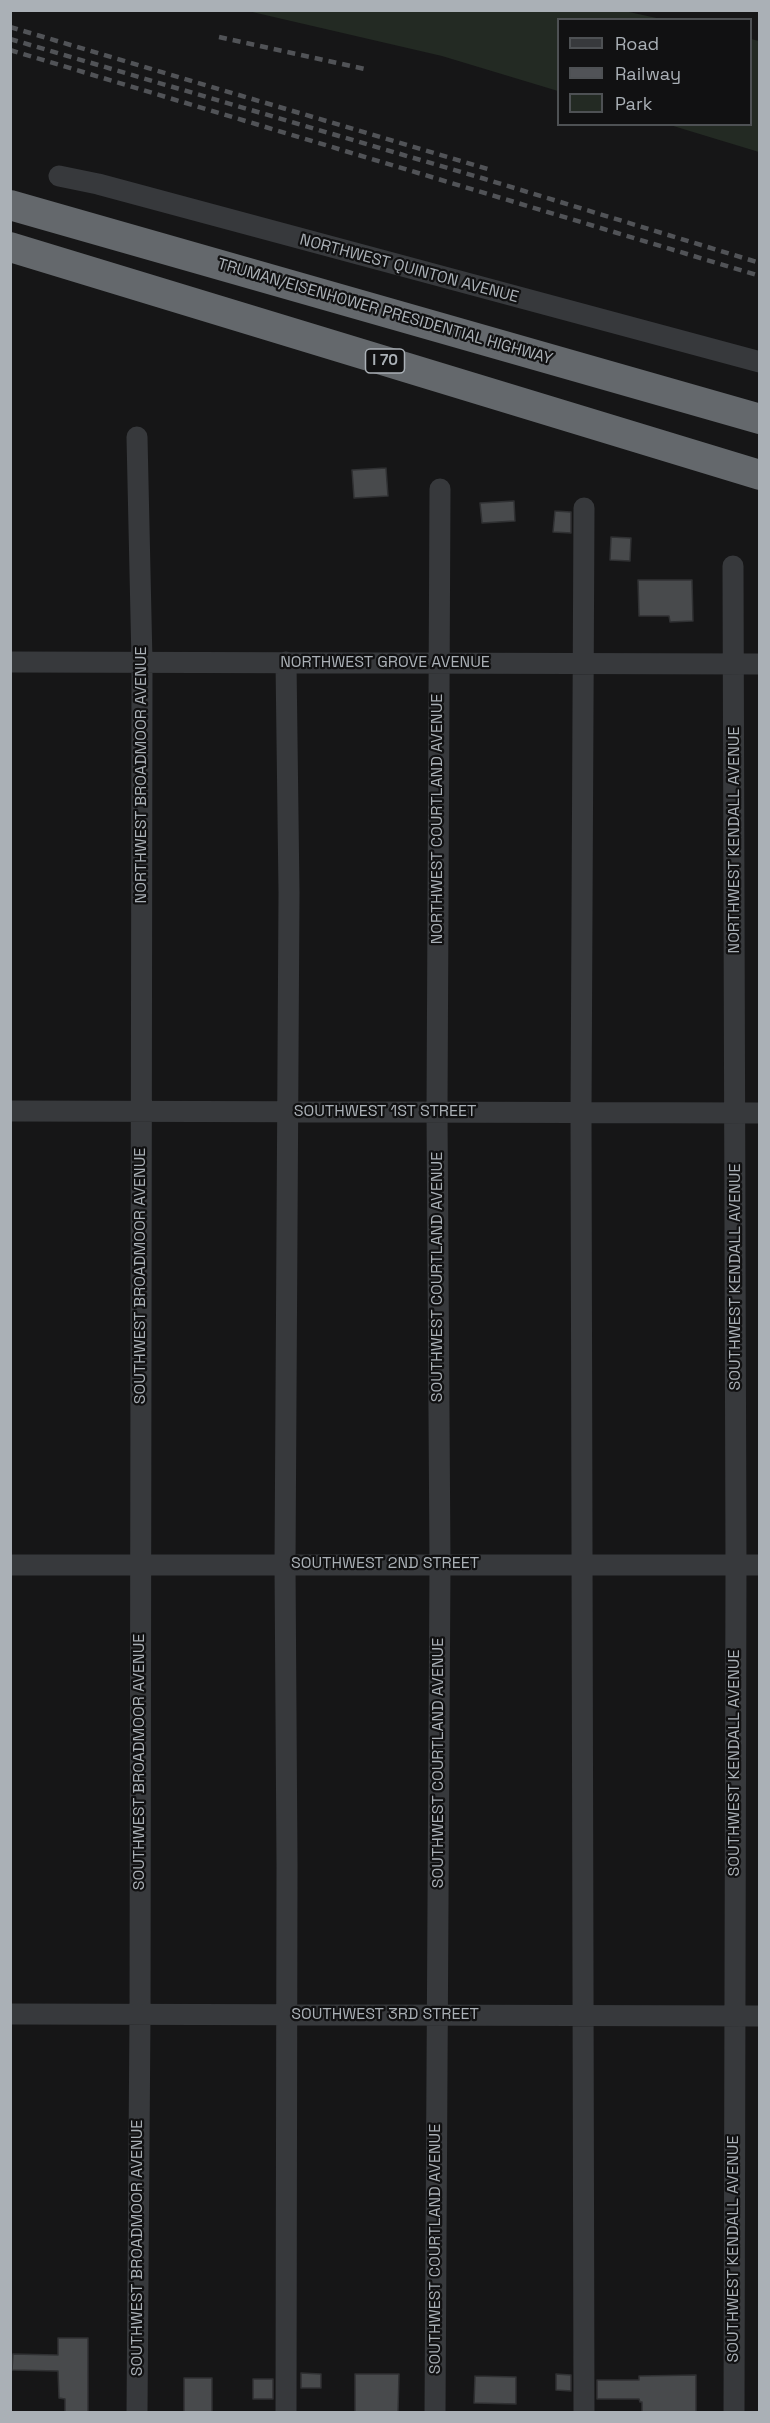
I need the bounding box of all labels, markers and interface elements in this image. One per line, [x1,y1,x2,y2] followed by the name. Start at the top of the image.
[557,18,752,126] legend
[615,32,659,55] text: Road
[615,62,681,85] text: Railway
[615,92,652,115] text: Park
[298,231,520,307] street label: NORTHWEST QUINTON AVENUE
[215,255,555,369] street label: TRUMAN/EISENHOWER PRESIDENTIAL HIGHWAY
[366,349,404,373] road number: I 70
[132,647,152,903] street label: NORTHWEST BROADMOOR AVENUE
[280,653,490,673] street label: NORTHWEST GROVE AVENUE
[428,694,448,944] street label: NORTHWEST COURTLAND AVENUE
[725,727,745,953] street label: NORTHWEST KENDALL AVENUE
[294,1102,476,1122] street label: SOUTHWEST 1ST STREET
[131,1148,151,1404] street label: SOUTHWEST BROADMOOR AVENUE
[428,1152,448,1402] street label: SOUTHWEST COURTLAND AVENUE
[726,1164,746,1390] street label: SOUTHWEST KENDALL AVENUE
[291,1554,479,1574] street label: SOUTHWEST 2ND STREET
[130,1634,150,1890] street label: SOUTHWEST BROADMOOR AVENUE
[429,1638,449,1888] street label: SOUTHWEST COURTLAND AVENUE
[725,1650,745,1876] street label: SOUTHWEST KENDALL AVENUE
[291,2005,479,2025] street label: SOUTHWEST 3RD STREET
[128,2120,148,2376] street label: SOUTHWEST BROADMOOR AVENUE
[426,2124,446,2374] street label: SOUTHWEST COURTLAND AVENUE
[724,2136,744,2362] street label: SOUTHWEST KENDALL AVENUE

